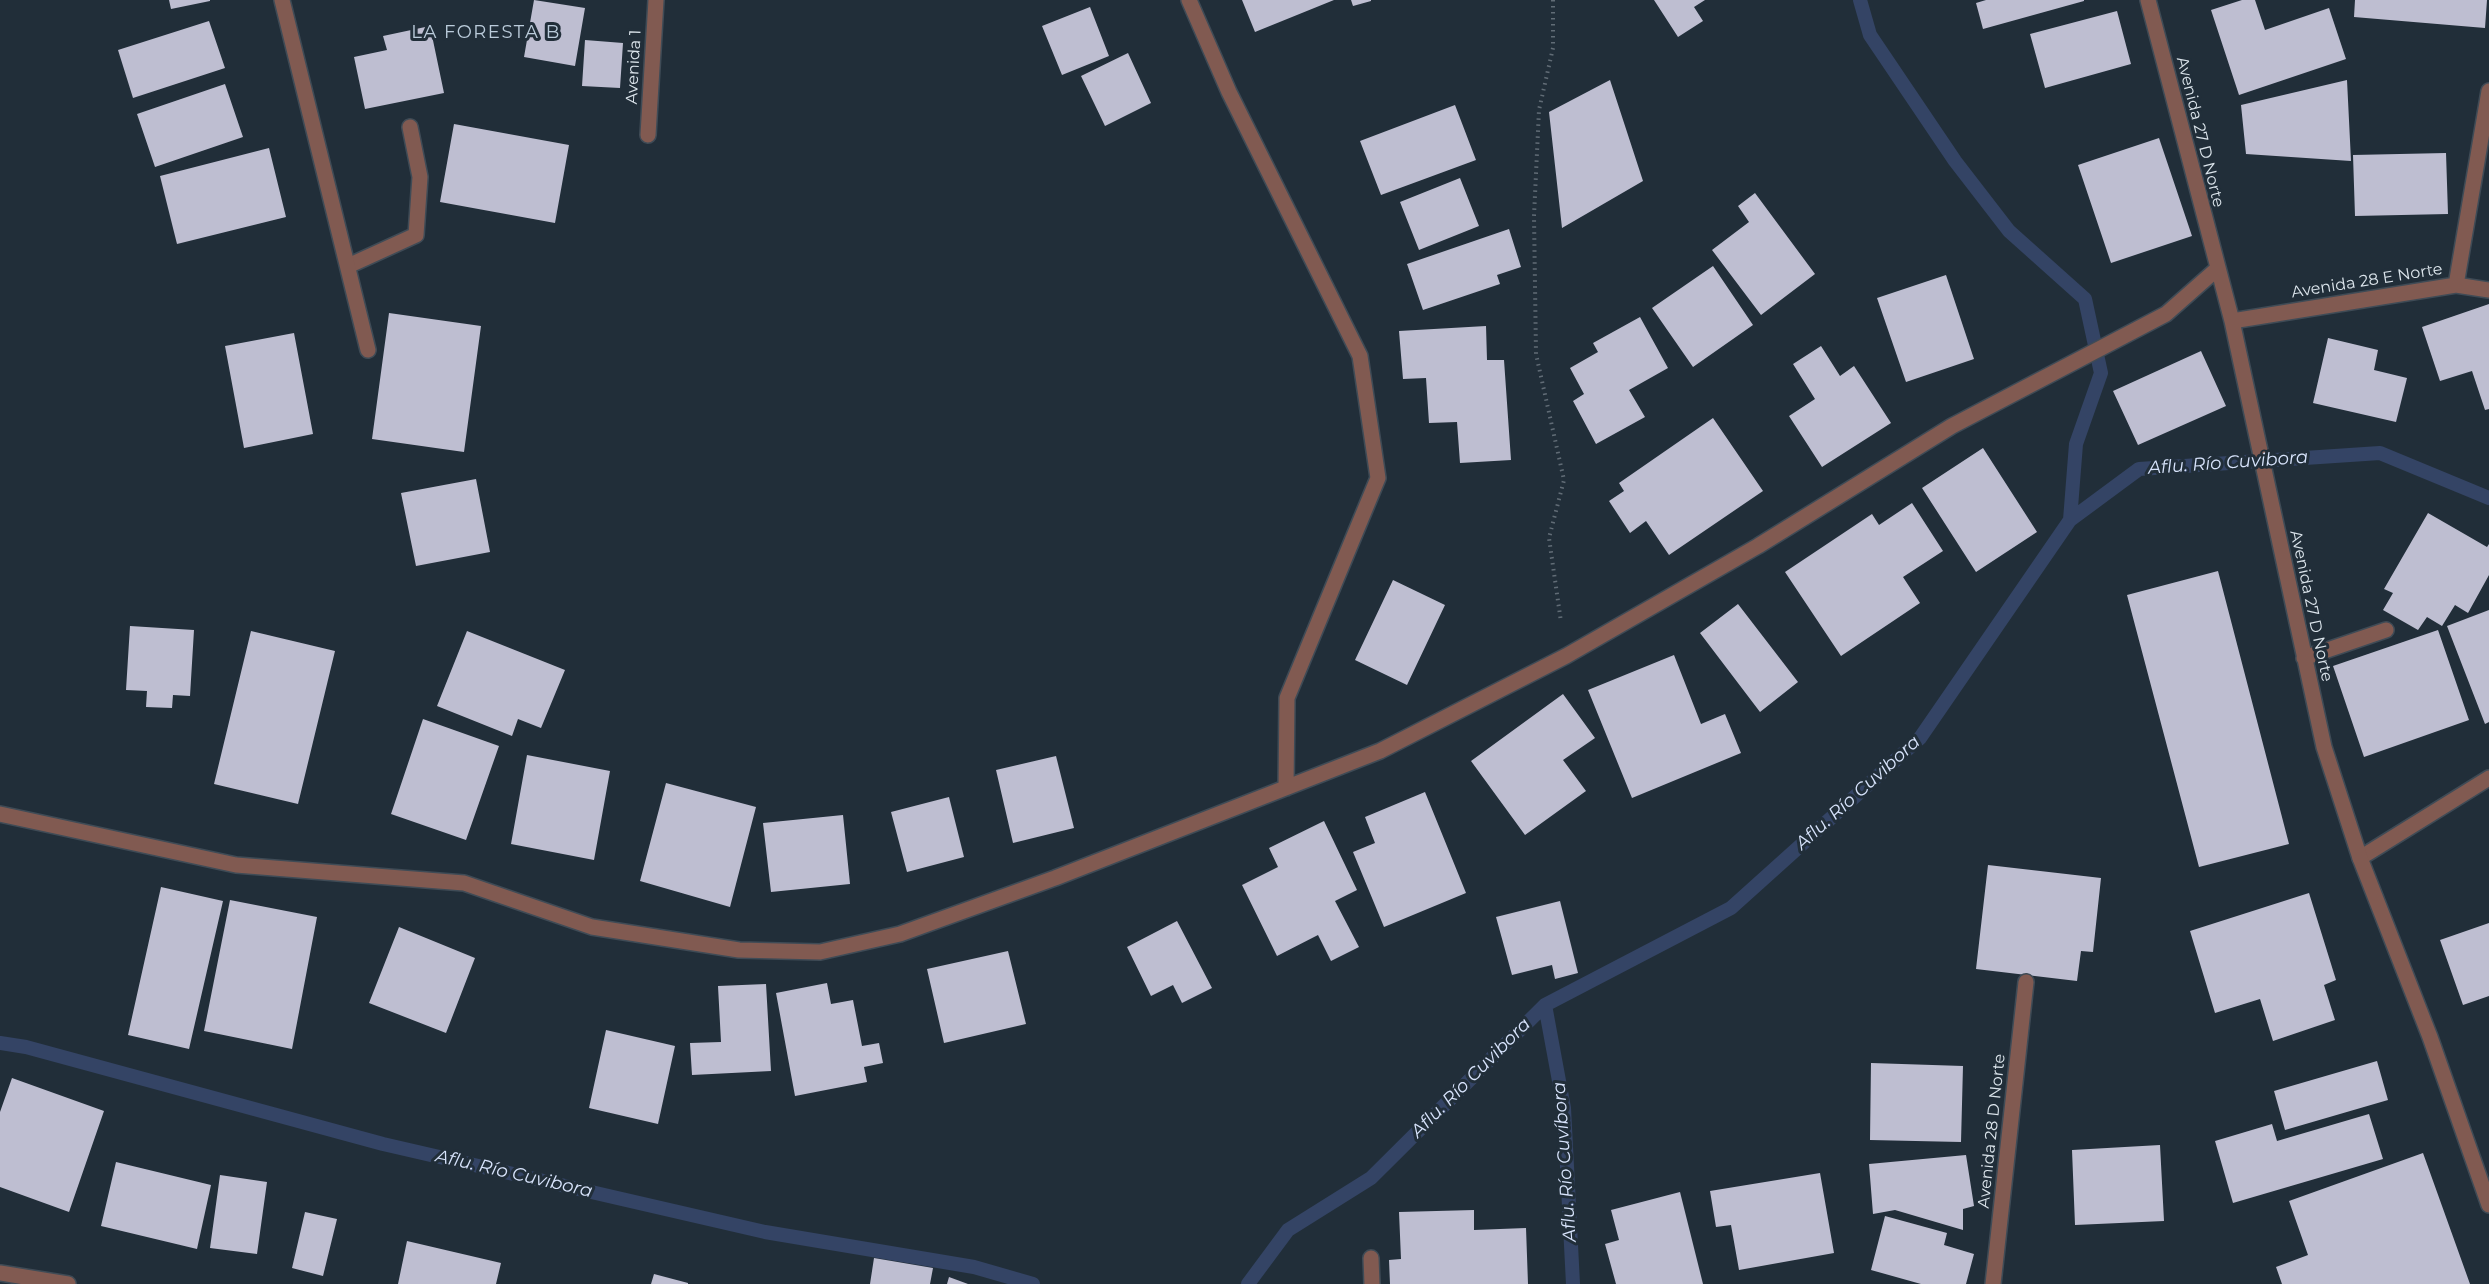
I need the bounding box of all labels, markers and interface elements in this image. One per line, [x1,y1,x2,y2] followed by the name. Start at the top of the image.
[411,22,561,44] district label: LA FORESTA B
[622,29,646,105] street label: Avenida 1
[2172,55,2228,209] street label: Avenida 27 D Norte
[2290,260,2444,302] street label: Avenida 28 E Norte
[2147,447,2309,479] water label: Aflu. Río Cuvibora
[2286,529,2336,683] street label: Avenida 27 D Norte
[1791,731,1925,855] water label: Aflu. Río Cuvibora
[1407,1014,1535,1142] water label: Aflu. Río Cuvibora
[1974,1053,2010,1209] street label: Avenida 28 D Norte
[1549,1081,1581,1243] water label: Aflu. Río Cuvíbora
[433,1145,595,1203] water label: Aflu. Río Cuvibora

